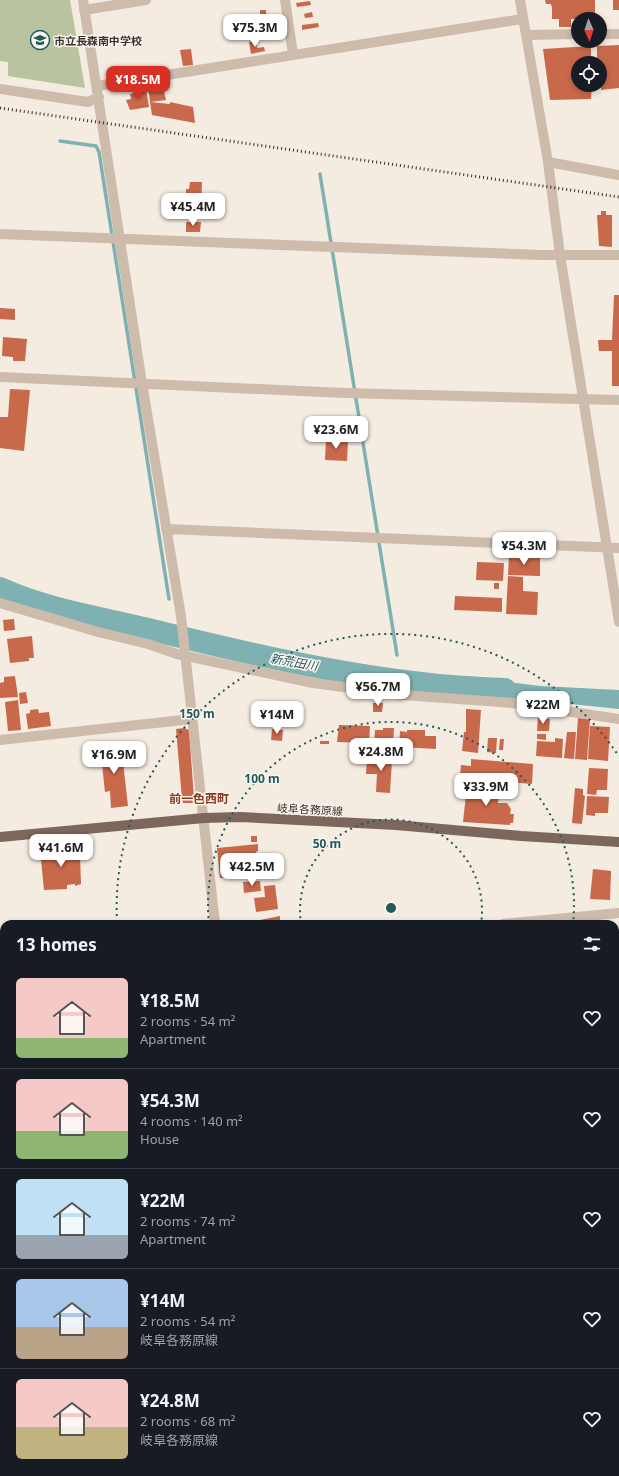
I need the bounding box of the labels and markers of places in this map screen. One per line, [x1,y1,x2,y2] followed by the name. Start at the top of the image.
[222,14,288,48] pin: ¥75.3M
[29,29,51,51] school or university icon: 市立長森南中学校
[54,33,142,48] place label: 市立長森南中学校
[105,66,171,100] pin: ¥18.5M
[160,193,226,227] pin: ¥45.4M
[303,416,369,450] pin: ¥23.6M
[491,532,557,566] pin: ¥54.3M
[345,673,411,707] pin: ¥56.7M
[519,691,567,725] pin: ¥22M
[253,701,301,735] pin: ¥14M
[348,738,414,772] pin: ¥24.8M
[81,741,147,775] pin: ¥16.9M
[453,773,519,807] pin: ¥33.9M
[28,834,94,868] pin: ¥41.6M
[219,853,285,887] pin: ¥42.5M
[384,901,398,915] centre of rings

